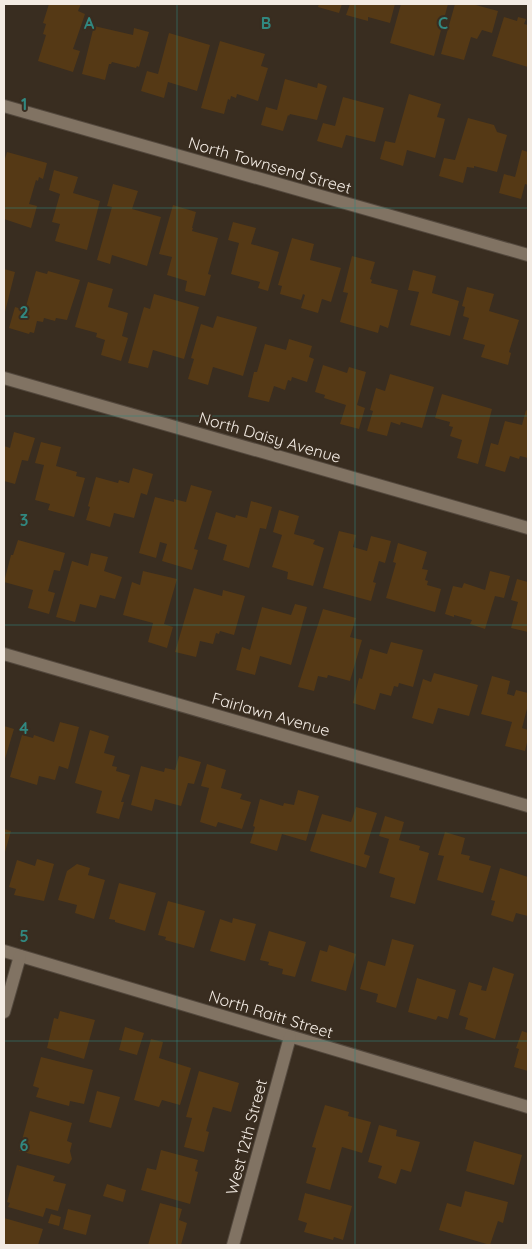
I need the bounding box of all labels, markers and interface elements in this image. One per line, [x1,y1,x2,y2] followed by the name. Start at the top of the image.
[84,13,95,33] text: A
[261,13,271,33] text: B
[438,13,448,33] text: C
[21,94,27,114] text: 1
[186,132,354,198] street label: North Townsend Street
[19,302,29,322] text: 2
[197,407,343,467] street label: North Daisy Avenue
[20,510,28,530] text: 3
[210,688,332,740] street label: Fairlawn Avenue
[19,718,29,738] text: 4
[19,926,29,946] text: 5
[206,986,336,1042] street label: North Raitt Street
[221,1077,271,1197] street label: West 12th Street
[20,1135,29,1155] text: 6

